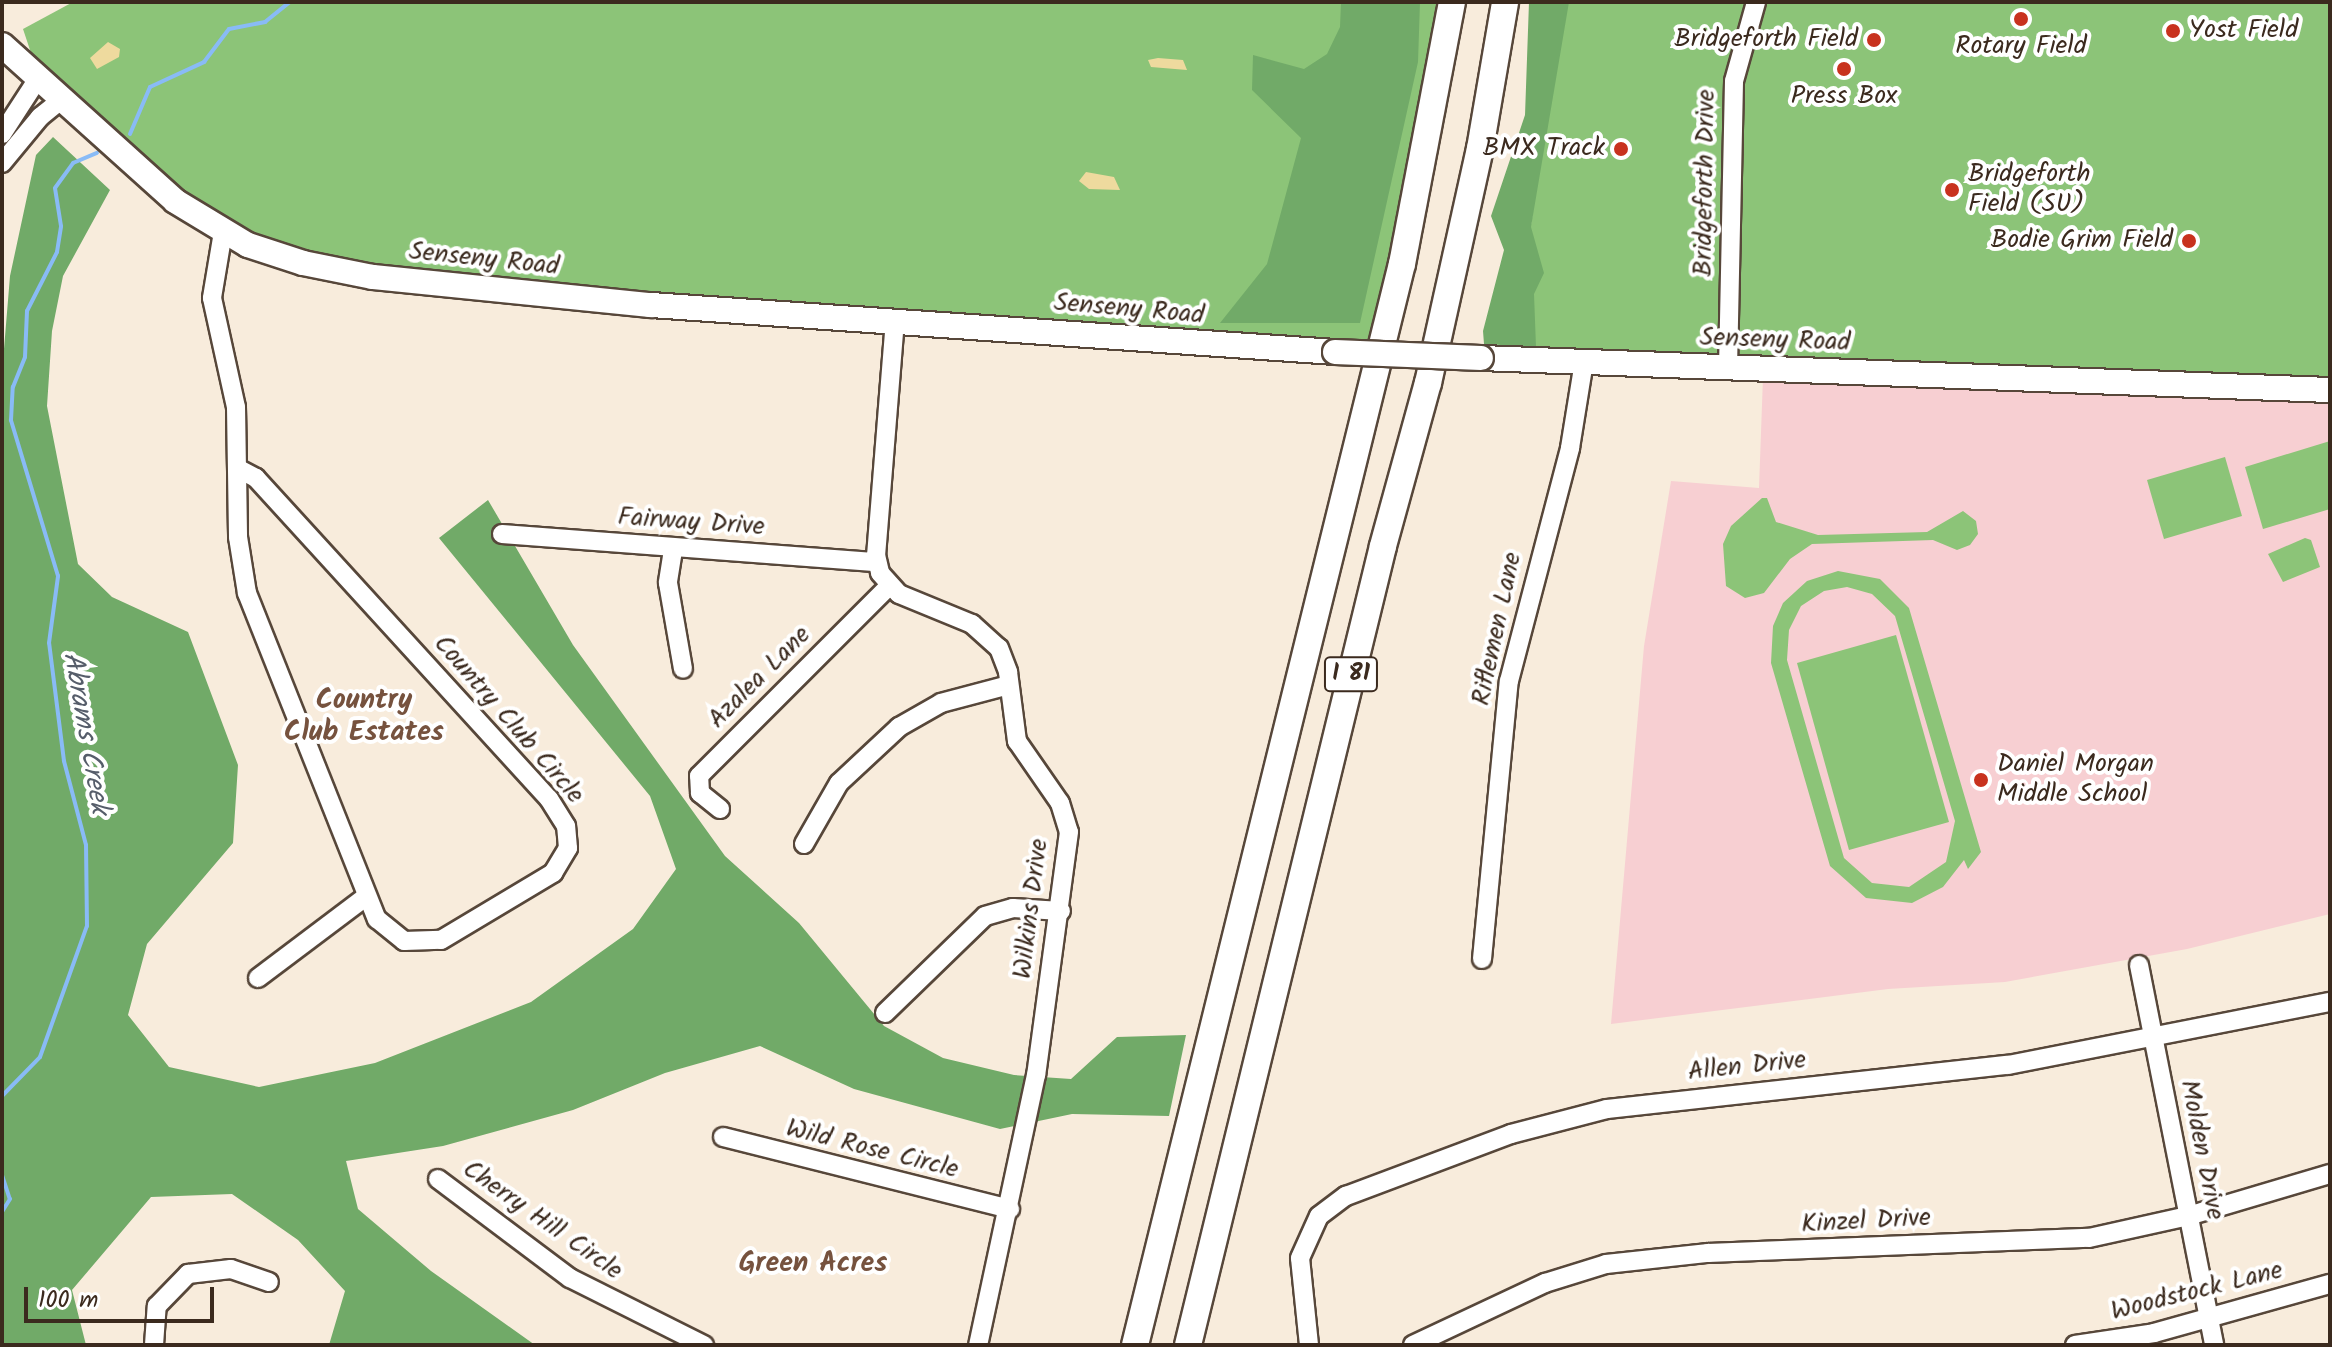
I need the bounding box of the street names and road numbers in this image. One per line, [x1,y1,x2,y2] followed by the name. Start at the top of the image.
[1689,89,1723,277] street label: Bridgeforth Drive
[407,237,561,283] street label: Senseny Road
[1053,288,1205,332] street label: Senseny Road
[1699,323,1851,359] street label: Senseny Road
[617,502,765,544] street label: Fairway Drive
[1467,550,1529,708] street label: Riflemen Lane
[702,620,818,736] street label: Azalea Lane
[426,629,590,811] street label: Country Club Circle
[1323,654,1379,694] road number: I 81
[1008,837,1056,981] street label: Wilkins Drive
[1686,1045,1808,1089] street label: Allen Drive
[2172,1077,2230,1223] street label: Molden Drive
[783,1114,961,1186] street label: Wild Rose Circle
[456,1154,628,1288] street label: Cherry Hill Circle
[1800,1203,1932,1241] street label: Kinzel Drive
[2108,1256,2286,1328] street label: Woodstock Lane

